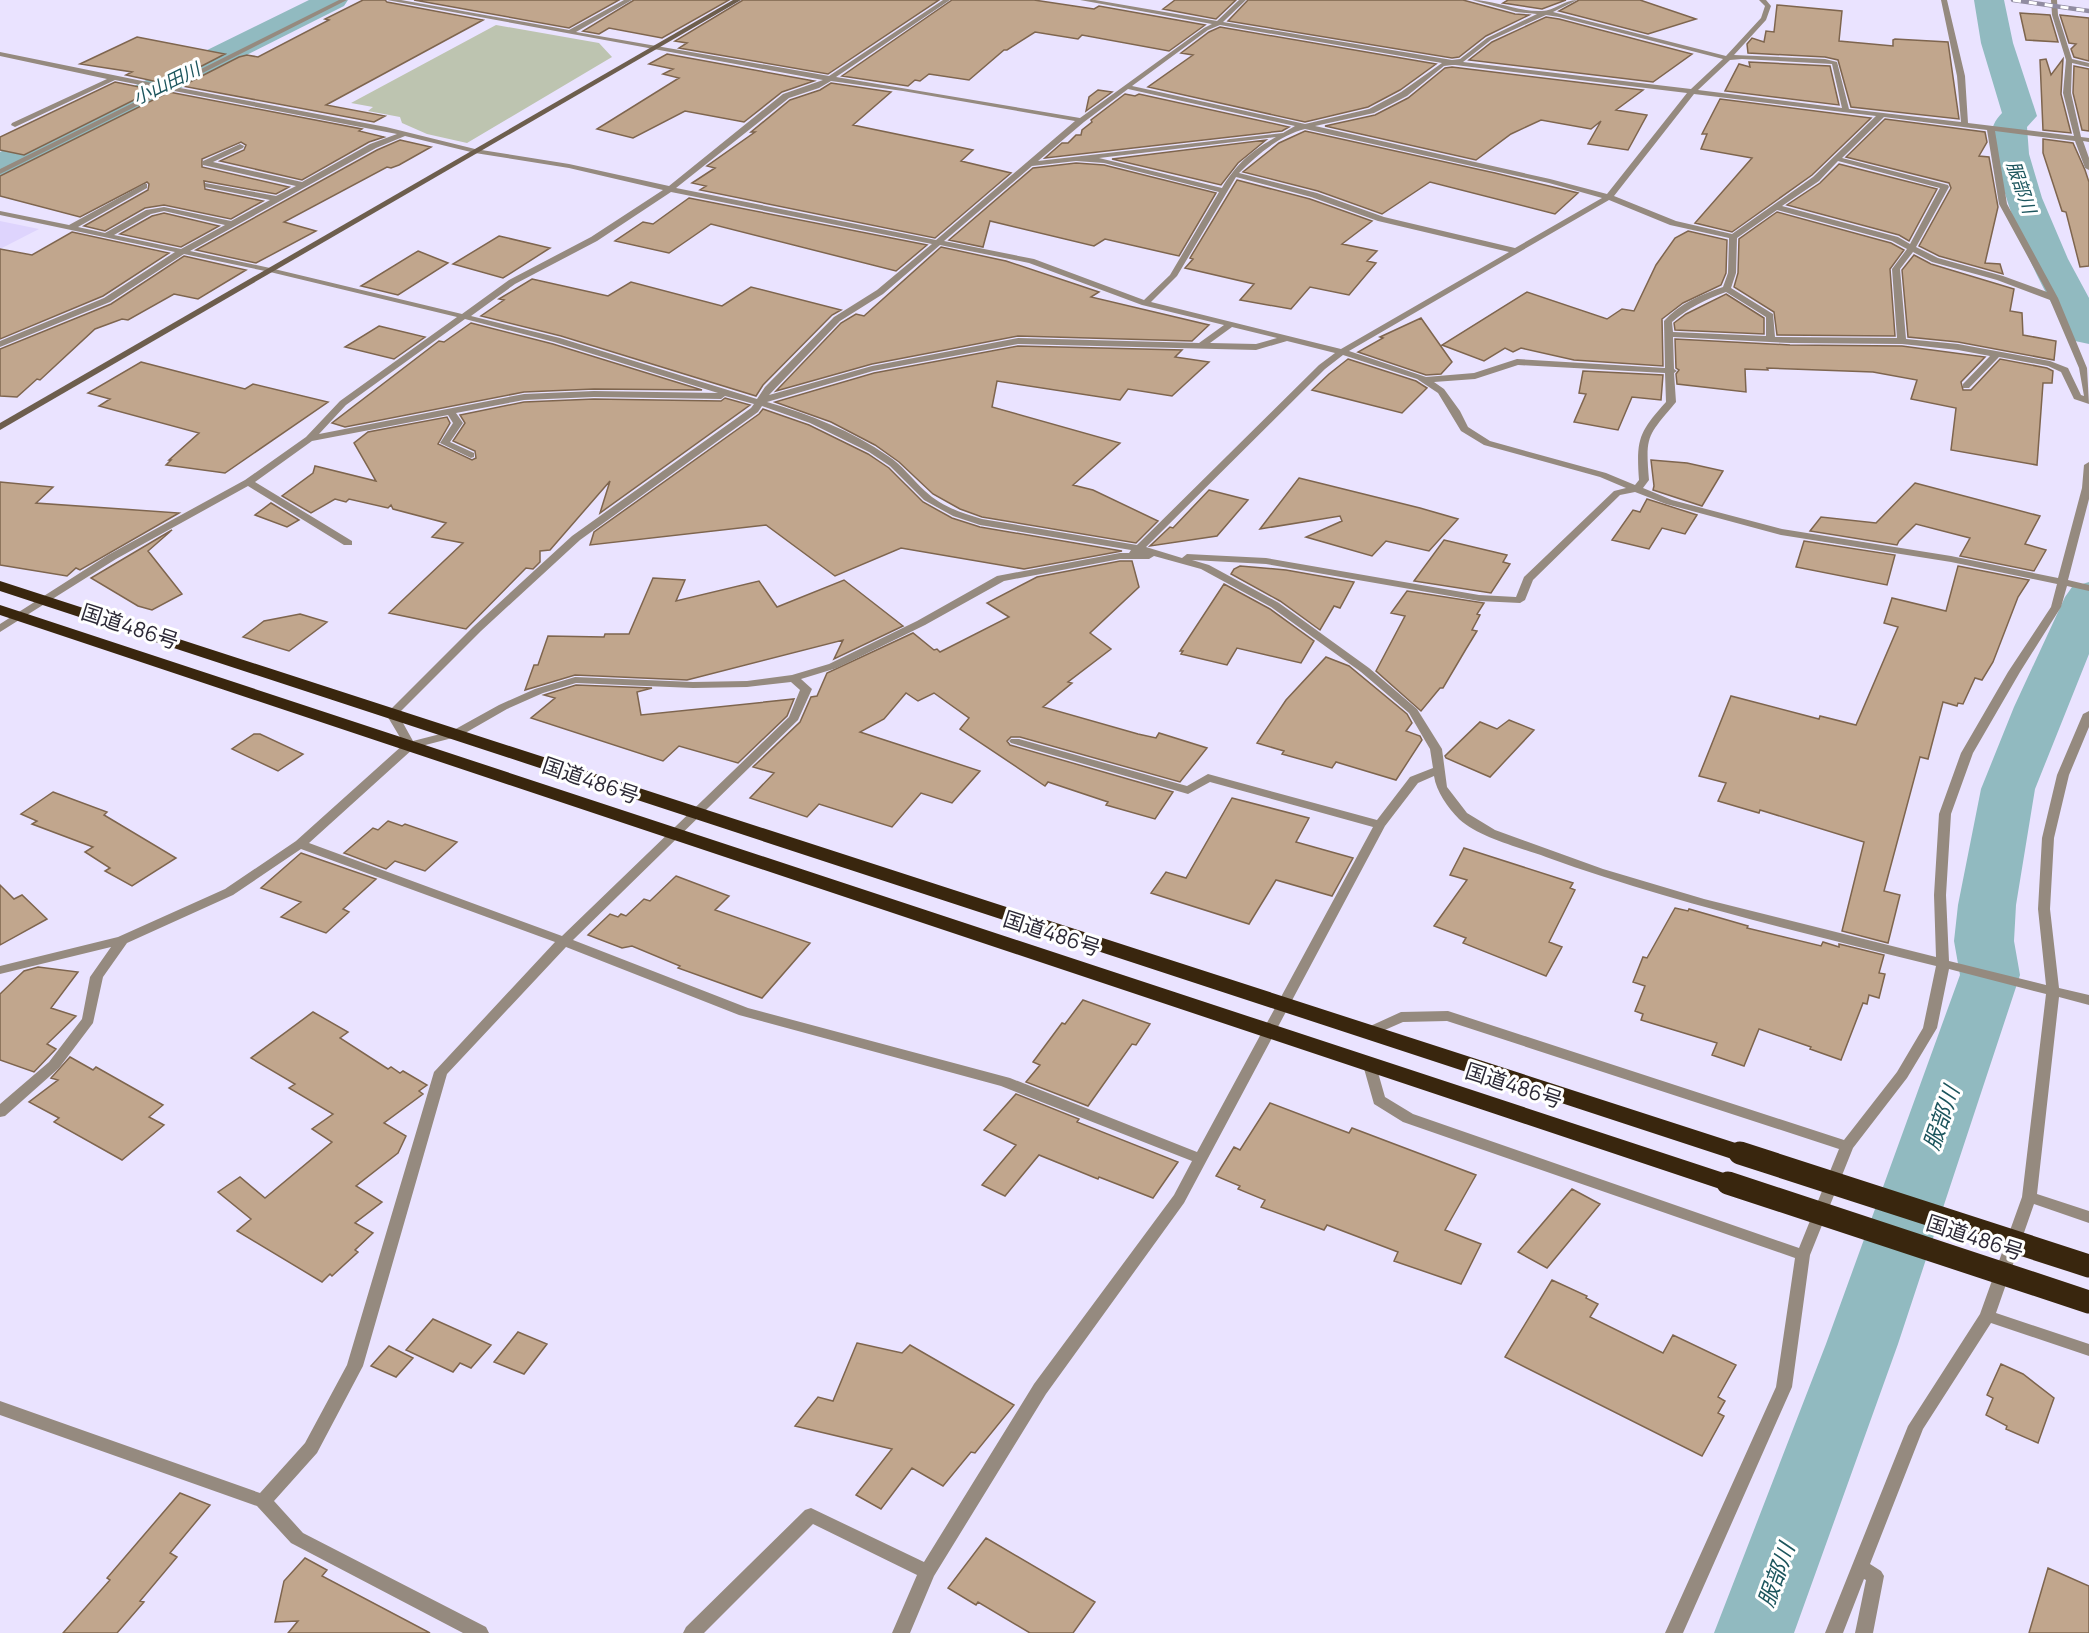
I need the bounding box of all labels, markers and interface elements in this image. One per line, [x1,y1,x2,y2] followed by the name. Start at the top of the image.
[128,56,205,110] water label: 小山田川
[2002,158,2043,218] water label: 服部川
[78,597,182,655] street label: 国道486号
[539,750,643,810] street label: 国道486号
[1000,904,1104,962] street label: 国道486号
[1462,1056,1566,1114] street label: 国道486号
[1916,1080,1967,1154] water label: 服部川
[1923,1208,2027,1266] street label: 国道486号
[1751,1537,1802,1611] water label: 服部川

